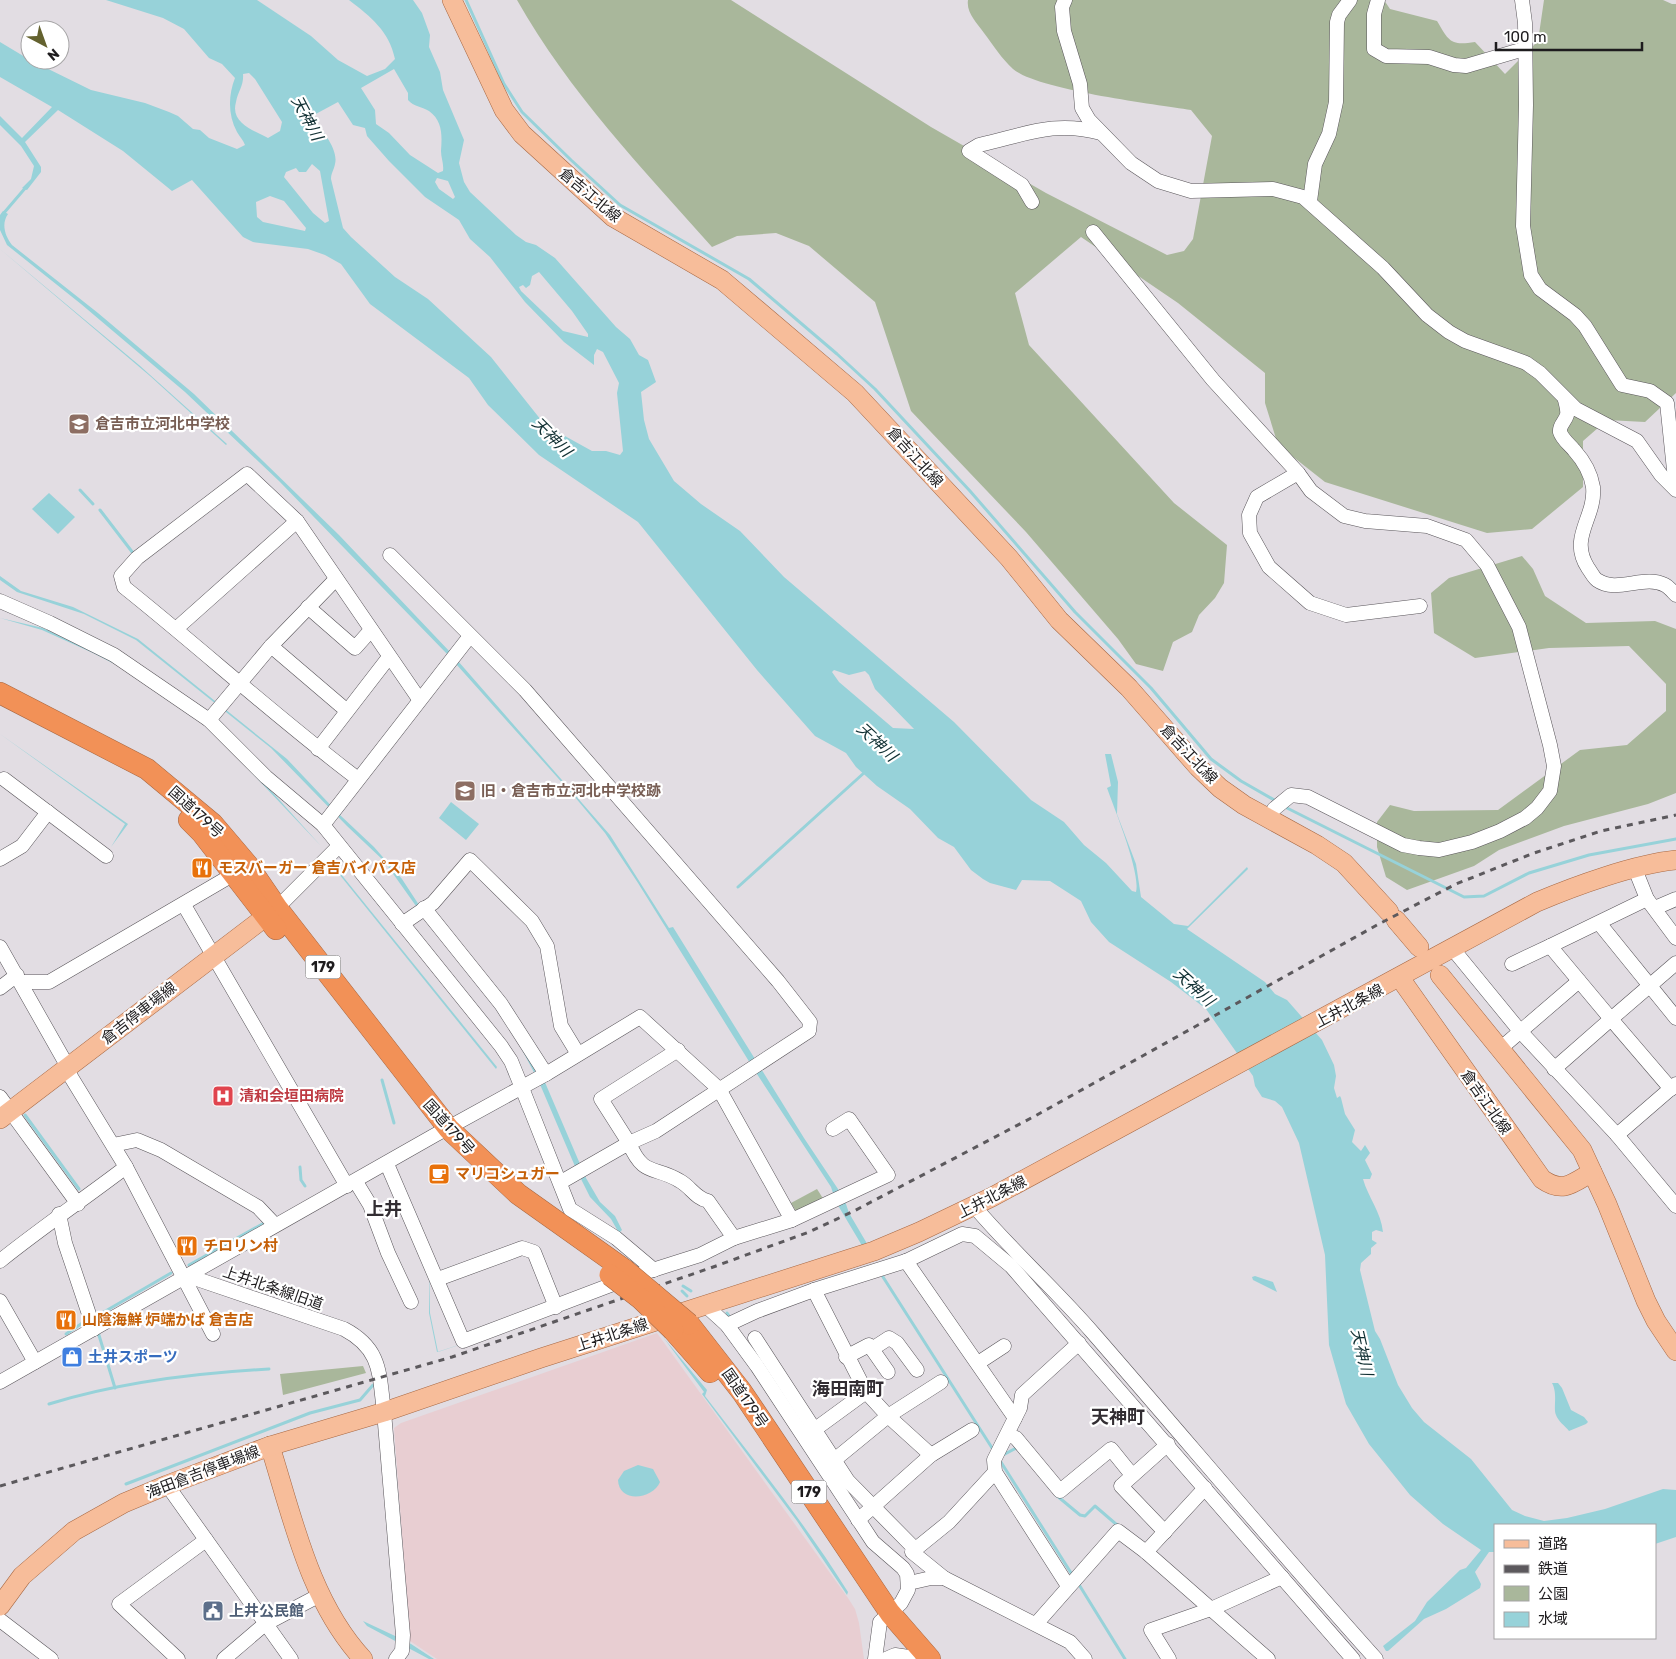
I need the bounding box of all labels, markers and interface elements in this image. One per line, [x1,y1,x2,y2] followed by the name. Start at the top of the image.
[20,20,70,70] north arrow
[1496,20,1642,52] scale bar
[1504,28,1546,46] text: 100 m
[44,45,63,64] text: N
[287,92,328,145] water label: 天神川
[555,164,625,226] street label: 倉吉江北線
[67,412,91,436] school or university icon: 倉吉市立河北中学校
[528,413,577,462] water label: 天神川
[95,415,230,433] place label: 倉吉市立河北中学校
[883,423,947,491] street label: 倉吉江北線
[853,719,902,767] water label: 天神川
[1157,720,1221,788] street label: 倉吉江北線
[453,779,477,803] school or university icon: 旧・倉吉市立河北中学校跡
[481,782,661,800] place label: 旧・倉吉市立河北中学校跡
[165,783,227,841] street label: 国道179号
[190,856,214,880] restaurant icon: モスバーガー 倉吉バイパス店
[218,859,416,877] place label: モスバーガー 倉吉バイパス店
[306,956,340,979] road number: 179
[1170,964,1220,1011] water label: 天神川
[98,978,180,1048] street label: 倉吉停車場線
[1312,980,1386,1032] street label: 上井北条線
[1457,1066,1515,1138] street label: 倉吉江北線
[211,1084,235,1108] hospital icon: 清和会垣田病院
[239,1087,344,1105] place label: 清和会垣田病院
[420,1096,478,1158] street label: 国道179号
[427,1162,451,1186] cafe icon: マリコシュガー
[455,1165,560,1183] place label: マリコシュガー
[954,1172,1030,1222] street label: 上井北条線
[366,1198,402,1220] district label: 上井
[175,1234,199,1258] restaurant icon: チロリン村
[203,1237,278,1255] place label: チロリン村
[220,1262,326,1314] street label: 上井北条線旧道
[54,1308,78,1332] restaurant icon: 山陰海鮮 炉端かば 倉吉店
[82,1311,253,1329] place label: 山陰海鮮 炉端かば 倉吉店
[574,1315,650,1355] street label: 上井北条線
[1347,1326,1377,1379] water label: 天神川
[60,1345,84,1369] shop icon: 土井スポーツ
[88,1348,178,1366] place label: 土井スポーツ
[718,1365,772,1431] street label: 国道179号
[812,1378,884,1400] district label: 海田南町
[1091,1406,1145,1428] district label: 天神町
[144,1442,262,1502] street label: 海田倉吉停車場線
[792,1480,826,1504] road number: 179
[1494,1524,1656,1639] legend
[1538,1535,1568,1553] text: 道路
[1538,1560,1568,1578] text: 鉄道
[1538,1585,1568,1603] text: 公園
[201,1599,225,1623] public building icon: 上井公民館
[229,1602,304,1620] place label: 上井公民館
[1538,1610,1568,1628] text: 水域

